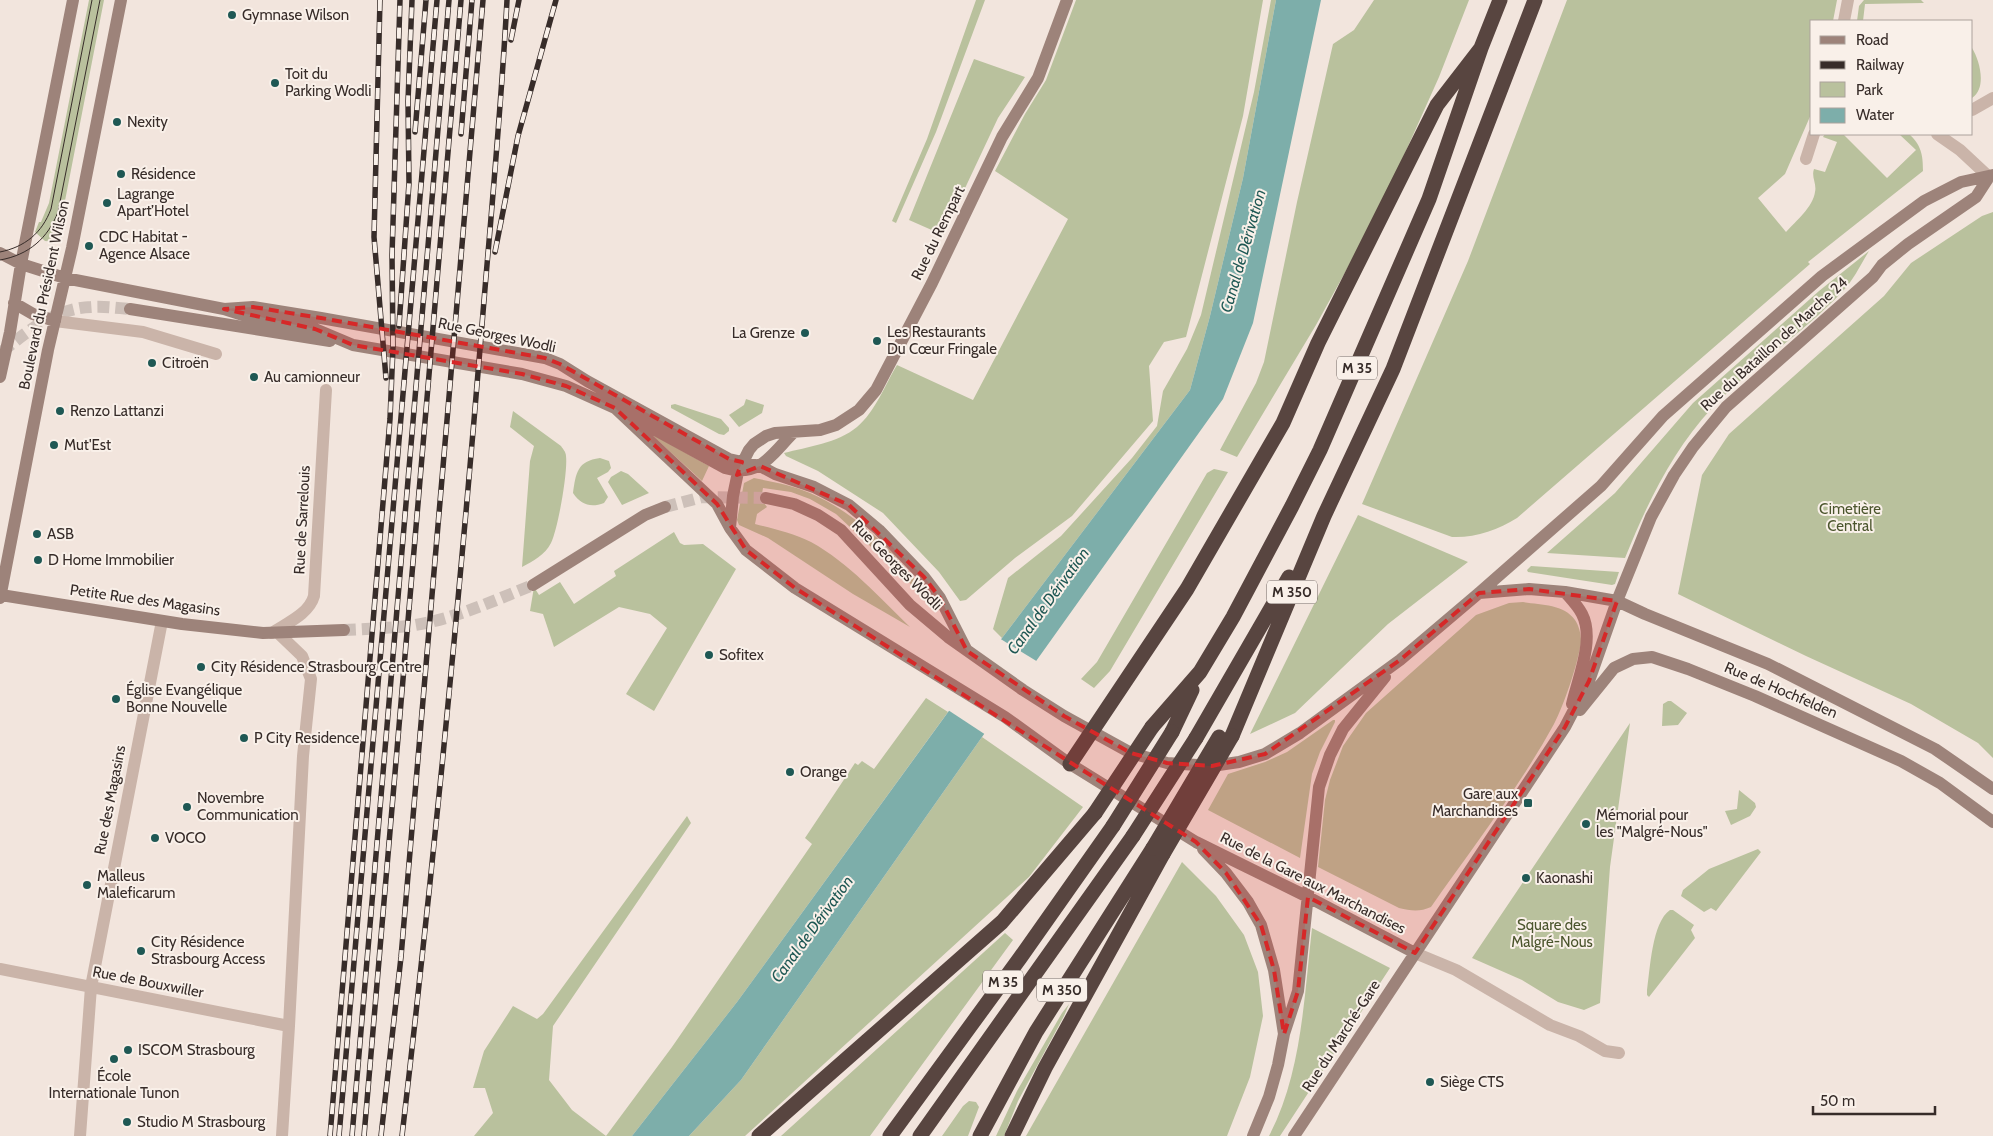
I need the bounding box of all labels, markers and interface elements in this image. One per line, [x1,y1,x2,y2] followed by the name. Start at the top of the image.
[242,6,349,24] place label: Gymnase Wilson
[226,9,238,21] marker: Gymnase Wilson
[1810,20,1973,135] legend
[1856,31,1889,49] text: Road
[1856,56,1905,74] text: Railway
[285,65,371,100] place label: Toit du Parking Wodli
[269,77,281,89] marker: Toit du Parking Wodli
[1856,81,1883,99] text: Park
[1856,106,1894,124] text: Water
[127,113,168,131] place label: Nexity
[111,116,123,128] marker: Nexity
[131,165,196,183] place label: Résidence
[115,168,127,180] marker: Résidence
[907,183,969,283] street label: Rue du Rempart
[117,185,189,220] place label: Lagrange Apart’Hotel
[1216,187,1270,315] water label: Canal de Dérivation
[101,197,113,209] marker: Lagrange Apart’Hotel
[15,199,73,391] street label: Boulevard du Président Wilson
[99,228,190,263] place label: CDC Habitat - Agence Alsace
[83,240,95,252] marker: CDC Habitat - Agence Alsace
[1697,273,1851,415] street label: Rue du Bataillon de Marche 24
[436,314,558,356] street label: Rue Georges Wodli
[887,323,997,358] place label: Les Restaurants Du Cœur Fringale
[732,324,795,342] place label: La Grenze
[799,327,811,339] marker: La Grenze
[871,335,883,347] marker: Les Restaurants Du Cœur Fringale
[162,354,209,372] place label: Citroën
[1337,356,1377,379] road number: M 35
[146,357,158,369] marker: Citroën
[264,368,360,386] place label: Au camionneur
[248,371,260,383] marker: Au camionneur
[70,402,164,420] place label: Renzo Lattanzi
[54,405,66,417] marker: Renzo Lattanzi
[64,436,111,454] place label: Mut'Est
[48,439,60,451] marker: Mut'Est
[290,465,314,575] street label: Rue de Sarrelouis
[1819,500,1881,535] park label: Cimetière Central
[848,516,946,614] street label: Rue Georges Wodli
[47,525,74,543] place label: ASB
[31,528,43,540] marker: ASB
[1003,544,1093,658] water label: Canal de Dérivation
[48,551,174,569] place label: D Home Immobilier
[32,554,44,566] marker: D Home Immobilier
[1267,580,1317,604] road number: M 350
[69,581,221,619] street label: Petite Rue des Magasins
[719,646,764,664] place label: Sofitex
[703,649,715,661] marker: Sofitex
[211,658,422,676] place label: City Résidence Strasbourg Centre
[1722,658,1840,722] street label: Rue de Hochfelden
[195,661,207,673] marker: City Résidence Strasbourg Centre
[126,680,243,716] place label: Église Evangélique Bonne Nouvelle
[110,693,122,705] marker: Église Evangélique Bonne Nouvelle
[254,729,360,747] place label: P City Residence
[238,732,250,744] marker: P City Residence
[91,744,129,856] street label: Rue des Magasins
[800,763,847,781] place label: Orange
[784,766,796,778] marker: Orange
[1432,785,1518,820] place label: Gare aux Marchandises
[197,789,299,824] place label: Novembre Communication
[1522,797,1534,809] marker: Gare aux Marchandises
[181,801,193,813] marker: Novembre Communication
[1596,806,1708,841] place label: Mémorial pour les "Malgré-Nous"
[1580,818,1592,830] marker: Mémorial pour les "Malgré-Nous"
[1217,828,1409,938] street label: Rue de la Gare aux Marchandises
[165,829,206,847] place label: VOCO
[149,832,161,844] marker: VOCO
[97,867,175,902] place label: Malleus Maleficarum
[1536,869,1593,887] place label: Kaonashi
[767,872,857,986] water label: Canal de Dérivation
[1520,872,1532,884] marker: Kaonashi
[81,879,93,891] marker: Malleus Maleficarum
[1511,916,1593,951] park label: Square des Malgré-Nous
[151,933,265,968] place label: City Résidence Strasbourg Access
[135,945,147,957] marker: City Résidence Strasbourg Access
[91,962,205,1002] street label: Rue de Bouxwiller
[983,970,1023,994] road number: M 35
[1298,976,1384,1095] street label: Rue du Marché-Gare
[1037,978,1087,1002] road number: M 350
[138,1041,255,1059] place label: ISCOM Strasbourg
[122,1044,134,1056] marker: ISCOM Strasbourg
[108,1053,120,1065] marker: École Internationale Tunon
[49,1066,179,1102] place label: École Internationale Tunon
[1440,1073,1504,1091] place label: Siège CTS
[1424,1076,1436,1088] marker: Siège CTS
[1813,1084,1936,1116] scale bar
[1820,1092,1855,1110] text: 50 m
[137,1113,266,1131] place label: Studio M Strasbourg
[121,1116,133,1128] marker: Studio M Strasbourg

